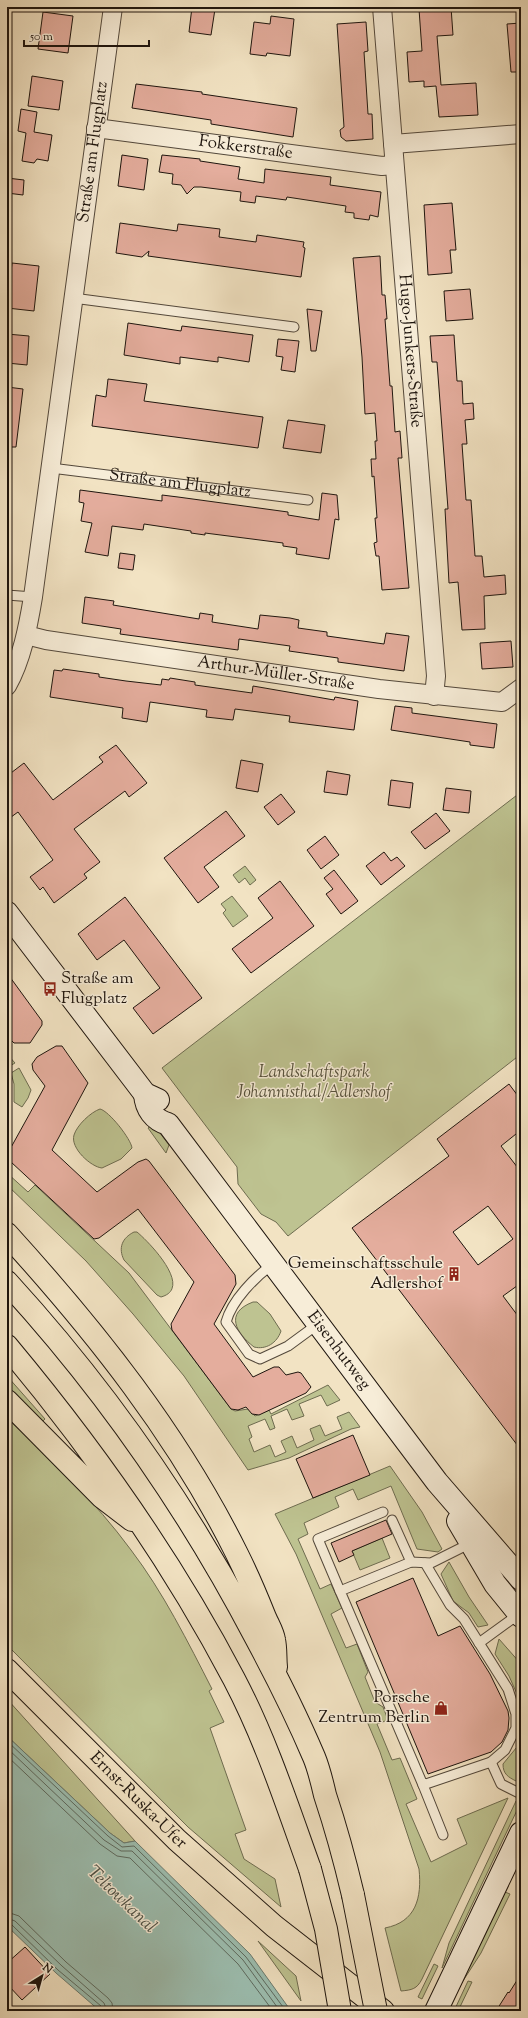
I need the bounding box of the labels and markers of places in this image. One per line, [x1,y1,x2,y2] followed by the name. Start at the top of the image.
[61,967,134,1011] place label: Straße am Flugplatz
[42,981,58,997] bus stop icon: Straße am Flugplatz
[288,1252,444,1296] place label: Gemeinschaftsschule Adlershof
[446,1266,462,1282] building icon: Gemeinschaftsschule Adlershof
[318,1686,430,1730] place label: Porsche Zentrum Berlin
[433,1700,449,1716] shop icon: Porsche Zentrum Berlin

